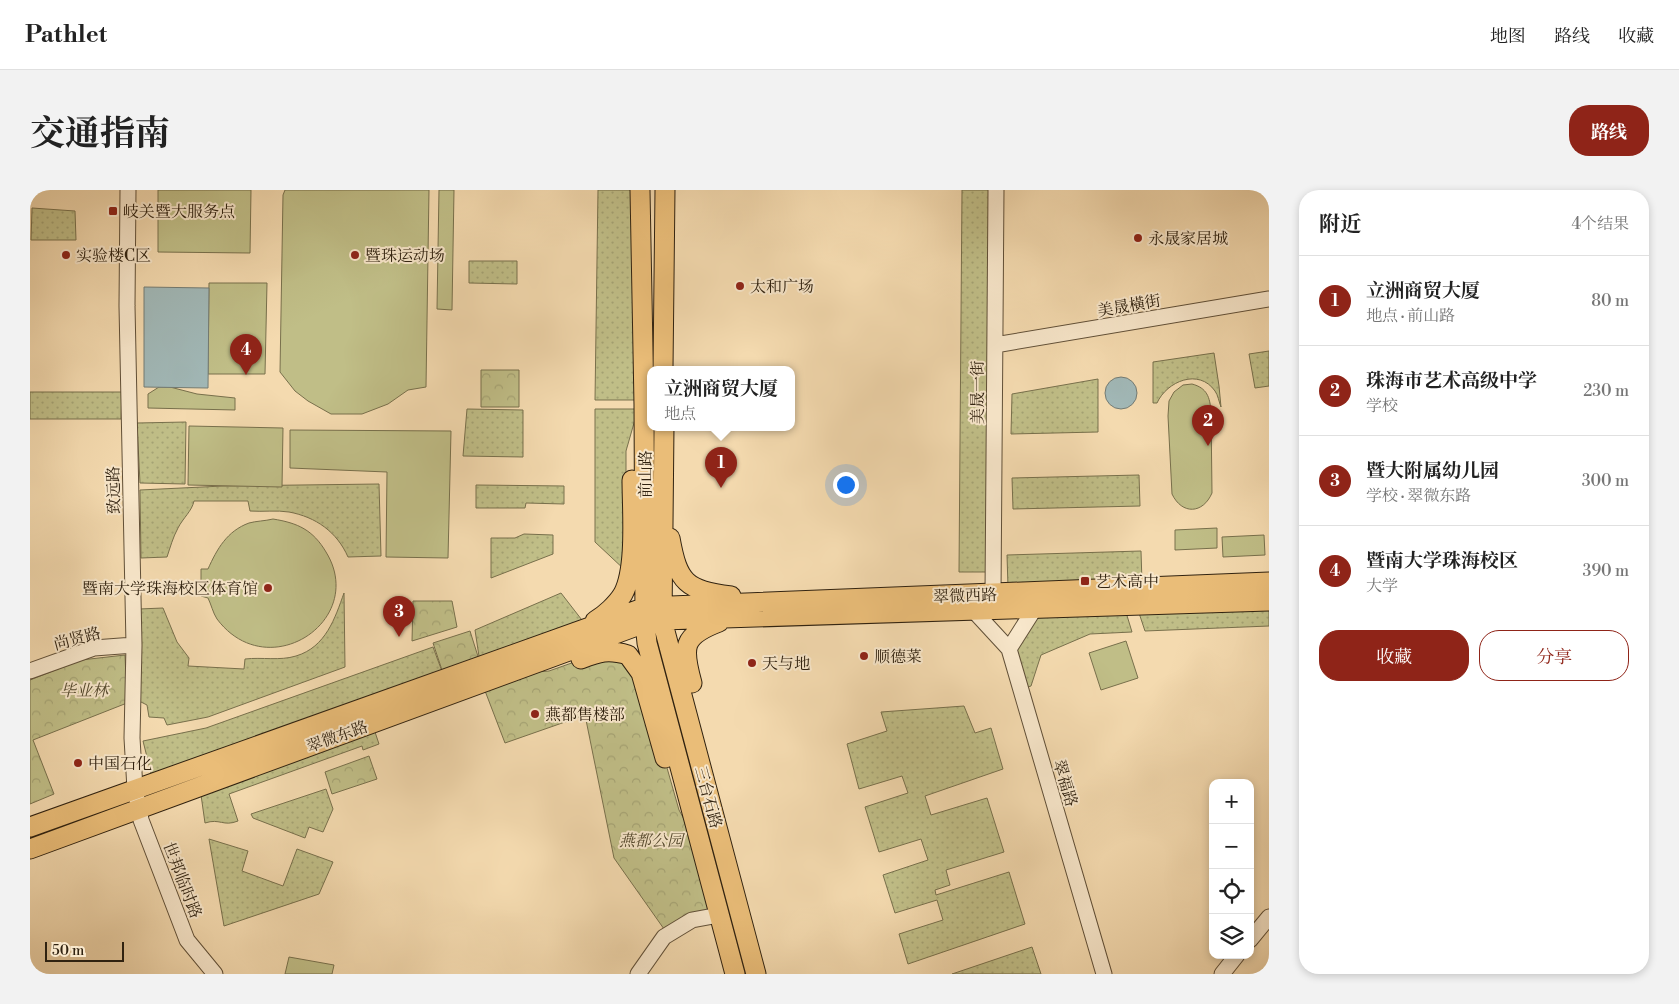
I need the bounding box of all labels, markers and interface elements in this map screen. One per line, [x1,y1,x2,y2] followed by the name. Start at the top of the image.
[25,20,107,50] text: Pathlet
[1490,25,1526,48] text: 地图
[1554,25,1590,48] text: 路线
[1618,25,1654,48] text: 收藏
[1569,105,1649,156] button: 路线
[30,113,170,156] text: 交通指南
[123,202,235,222] place label: 岐关暨大服务点
[107,205,119,217] marker: 岐关暨大服务点
[1319,212,1361,238] text: 附近
[1571,214,1629,234] text: 4个结果
[1148,229,1228,249] place label: 永晟家居城
[1132,232,1144,244] marker: 永晟家居城
[76,246,151,266] place label: 实验楼C区
[365,246,445,266] place label: 暨珠运动场
[60,249,72,261] marker: 实验楼C区
[349,249,361,261] marker: 暨珠运动场
[750,277,814,297] place label: 太和广场
[1366,279,1480,303] text: 立洲商贸大厦
[734,280,746,292] marker: 太和广场
[1096,291,1162,321] street label: 美晟橫街
[1331,291,1339,311] text: 1
[1591,291,1629,311] text: 80 m
[1366,306,1455,326] text: 地点 · 前山路
[230,334,262,375] pin: 4
[968,360,988,424] street label: 美晟一街
[647,366,795,431] popup
[1366,369,1537,393] text: 珠海市艺术高级中学
[664,377,778,401] text: 立洲商贸大厦
[1330,381,1340,401] text: 2
[1583,381,1629,401] text: 230 m
[1366,396,1398,416] text: 学校
[664,404,696,424] text: 地点
[1192,405,1224,446] pin: 2
[705,447,737,488] pin: 1
[636,450,656,498] street label: 前山路
[1366,459,1499,483] text: 暨大附属幼儿园
[104,466,124,514] street label: 致远路
[1330,471,1340,491] text: 3
[1582,471,1629,491] text: 300 m
[833,472,859,498] your location
[1366,486,1471,506] text: 学校 · 翠微东路
[1366,549,1518,573] text: 暨南大学珠海校区
[1330,561,1340,581] text: 4
[1583,561,1629,581] text: 390 m
[1095,572,1159,592] place label: 艺术高中
[1079,575,1091,587] marker: 艺术高中
[1366,576,1398,596] text: 大学
[82,579,258,599] place label: 暨南大学珠海校区体育馆
[262,582,274,594] marker: 暨南大学珠海校区体育馆
[933,585,997,607] street label: 翠微西路
[383,596,415,637] pin: 3
[51,623,103,655] street label: 尚贤路
[1319,630,1469,681] button: 收藏
[1479,630,1629,681] button: 分享
[874,647,922,667] place label: 顺德菜
[858,650,870,662] marker: 顺德菜
[762,654,810,674] place label: 天与地
[746,657,758,669] marker: 天与地
[60,681,110,701] park label: 毕业林
[545,705,625,725] place label: 燕都售楼部
[529,708,541,720] marker: 燕都售楼部
[304,717,371,757] street label: 翠微东路
[88,754,152,774] place label: 中国石化
[72,757,84,769] marker: 中国石化
[1049,757,1081,809] street label: 翠福路
[690,764,726,831] street label: 三台石路
[1209,779,1254,959] map controls
[1209,779,1254,824] button: +
[1209,824,1254,869] button: −
[619,831,686,851] park label: 燕都公园
[158,839,206,921] street label: 世邦临时路
[1209,869,1254,914] button: locate
[1209,914,1254,959] button: layers
[45,939,124,962] scale bar
[52,942,84,960] text: 50 m

